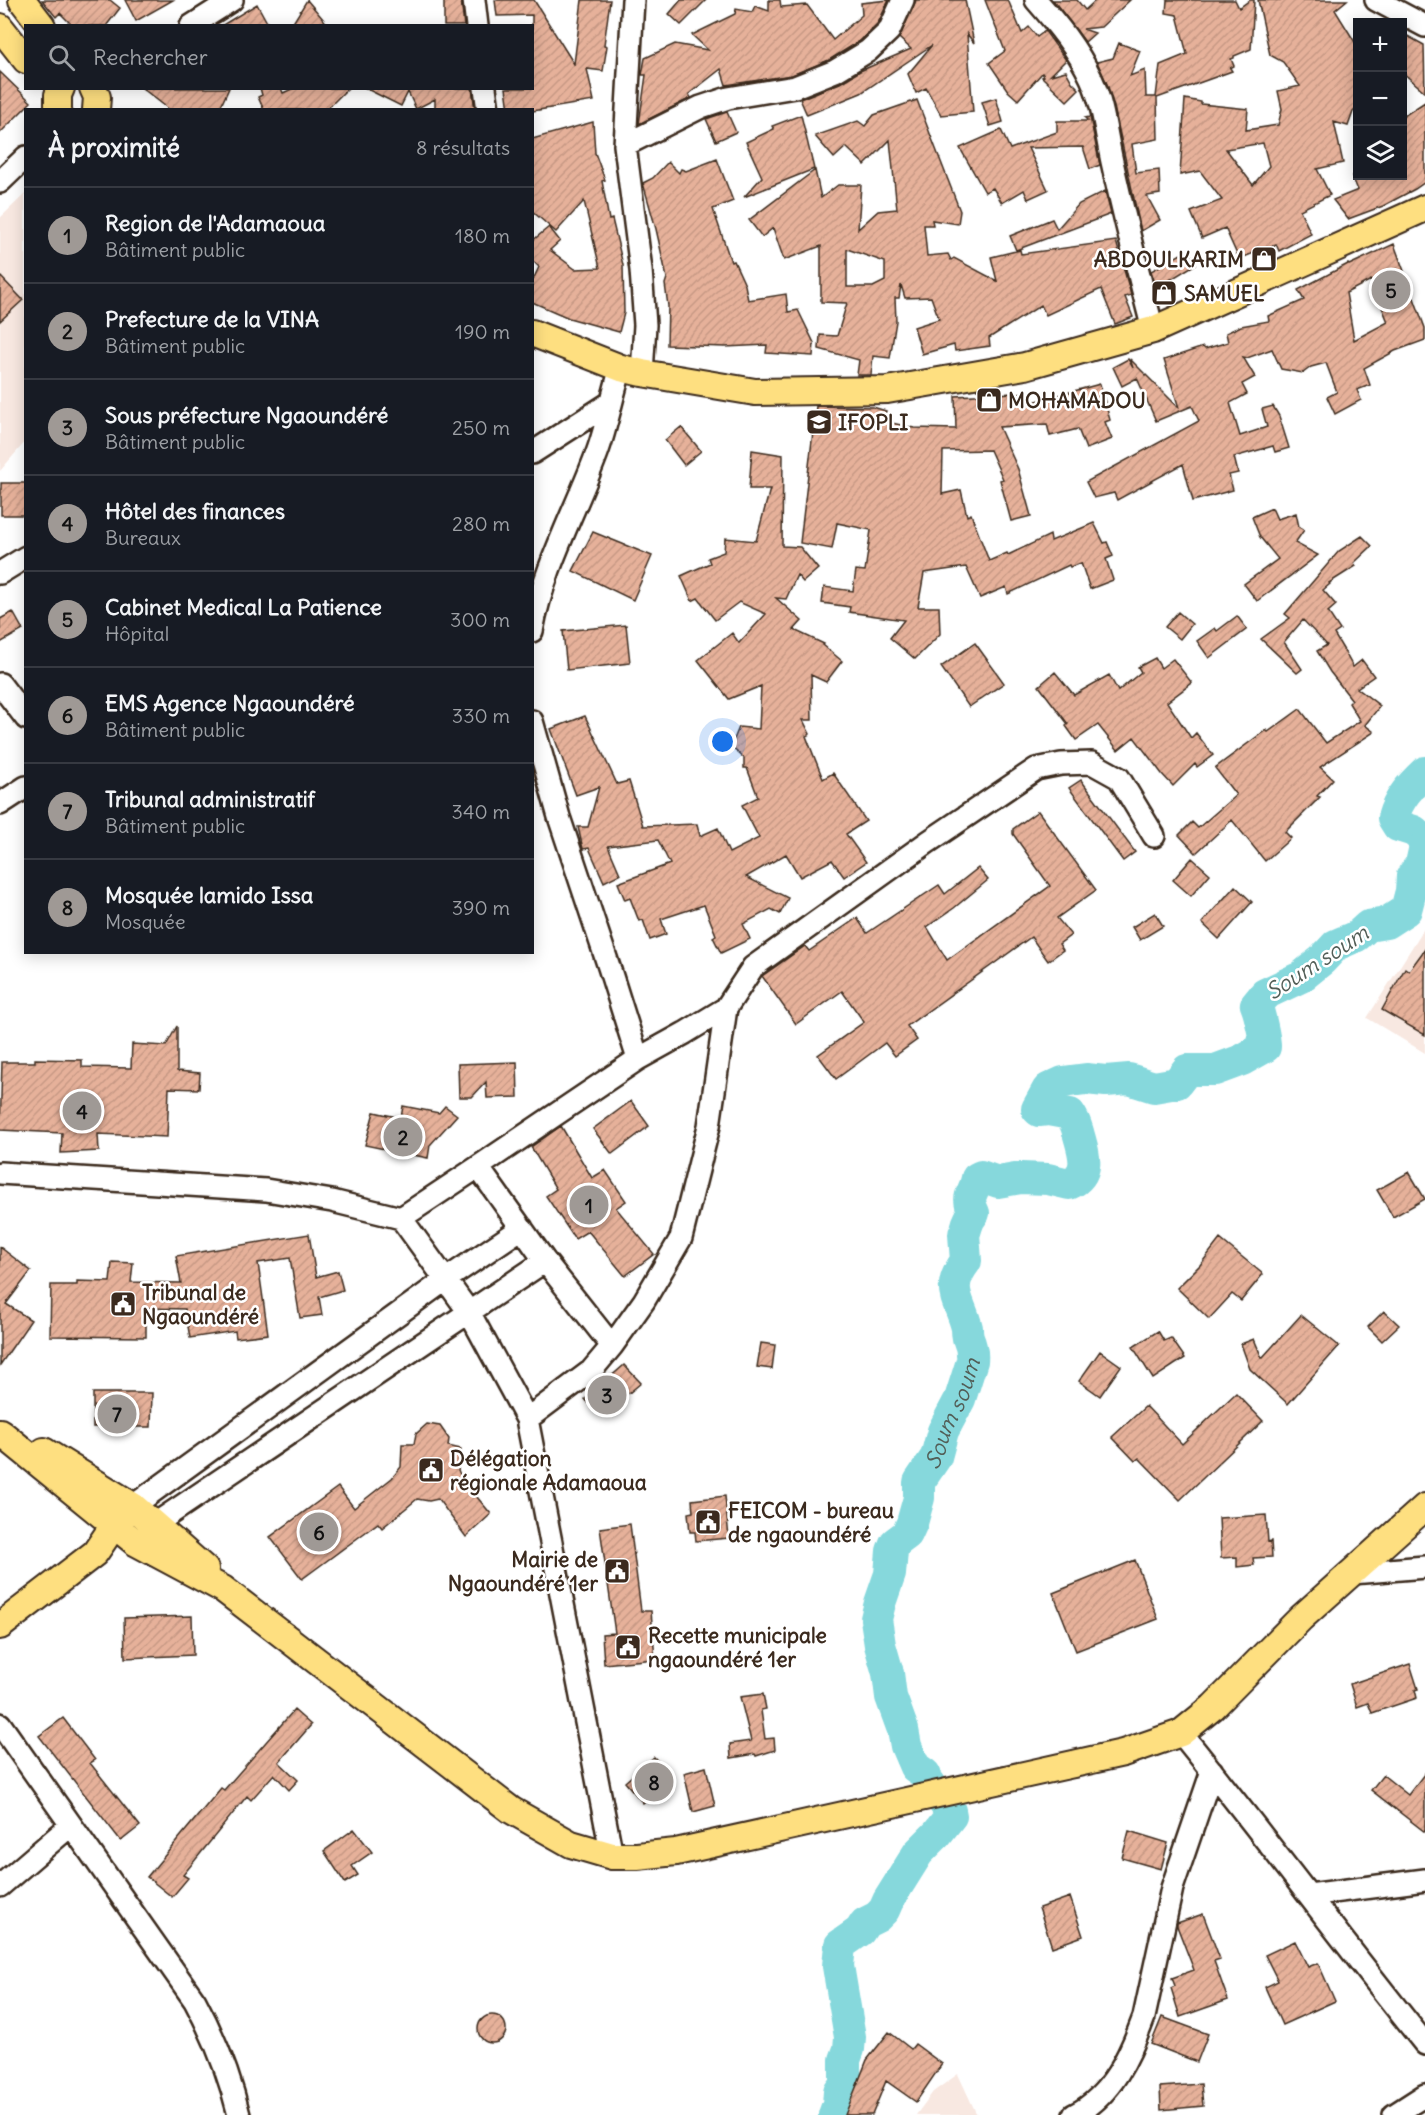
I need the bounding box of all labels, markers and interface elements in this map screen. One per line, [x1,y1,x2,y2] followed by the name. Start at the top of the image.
[1353,18,1407,180] map controls
[1353,18,1407,72] button: +
[24,24,534,90] search box
[45,41,78,74] icon: search
[93,43,208,71] text: Rechercher
[1353,72,1407,126] button: −
[1353,126,1407,180] button: layers
[48,131,180,164] text: À proximité
[416,135,510,160] text: 8 résultats
[105,209,325,237] text: Region de l'Adamaoua
[64,223,71,248] text: 1
[455,223,510,248] text: 180 m
[105,237,245,262] text: Bâtiment public
[1249,244,1279,274] shop icon: ABDOULKARIM
[1094,246,1244,273] place label: ABDOULKARIM
[1372,268,1410,312] pin: 5
[1149,278,1179,308] shop icon: SAMUEL
[1184,280,1265,307] place label: SAMUEL
[105,305,319,333] text: Prefecture de la VINA
[62,319,73,344] text: 2
[455,319,510,344] text: 190 m
[105,333,245,358] text: Bâtiment public
[974,385,1004,415] shop icon: MOHAMADOU
[1008,387,1146,414] place label: MOHAMADOU
[105,401,388,429] text: Sous préfecture Ngaoundéré
[804,407,834,437] school or university icon: IFOPLI
[838,409,908,436] place label: IFOPLI
[62,415,73,440] text: 3
[452,415,510,440] text: 250 m
[105,429,245,454] text: Bâtiment public
[105,497,285,525] text: Hôtel des finances
[62,511,73,536] text: 4
[452,511,510,536] text: 280 m
[105,525,181,550] text: Bureaux
[105,593,382,621] text: Cabinet Medical La Patience
[62,607,73,632] text: 5
[450,607,510,632] text: 300 m
[105,621,169,646] text: Hôpital
[105,689,355,717] text: EMS Agence Ngaoundéré
[62,703,73,728] text: 6
[452,703,510,728] text: 330 m
[105,717,245,742] text: Bâtiment public
[708,727,737,756] your location
[105,785,315,813] text: Tribunal administratif
[63,799,72,824] text: 7
[452,799,510,824] text: 340 m
[105,813,245,838] text: Bâtiment public
[105,881,313,909] text: Mosquée lamido Issa
[62,895,73,920] text: 8
[452,895,510,920] text: 390 m
[105,909,186,934] text: Mosquée
[1261,918,1374,1005] water label: Soum soum
[62,1088,101,1134] pin: 4
[384,1114,422,1160] pin: 2
[570,1182,608,1228] pin: 1
[142,1279,259,1330] place label: Tribunal de Ngaoundéré
[108,1289,138,1319] public building icon: Tribunal de Ngaoundéré
[918,1354,986,1474] water label: Soum soum
[588,1372,626,1418] pin: 3
[98,1392,136,1436] pin: 7
[450,1445,647,1496] place label: Délégation régionale Adamaoua
[416,1455,446,1485] public building icon: Délégation régionale Adamaoua
[728,1497,894,1548] place label: FEICOM - bureau de ngaoundéré
[693,1507,723,1537] public building icon: FEICOM - bureau de ngaoundéré
[300,1510,338,1555] pin: 6
[448,1546,598,1597] place label: Mairie de Ngaoundéré 1er
[602,1556,632,1586] public building icon: Mairie de Ngaoundéré 1er
[648,1622,827,1673] place label: Recette municipale ngaoundéré 1er
[613,1632,643,1662] public building icon: Recette municipale ngaoundéré 1er
[634,1760,674,1804] pin: 8

